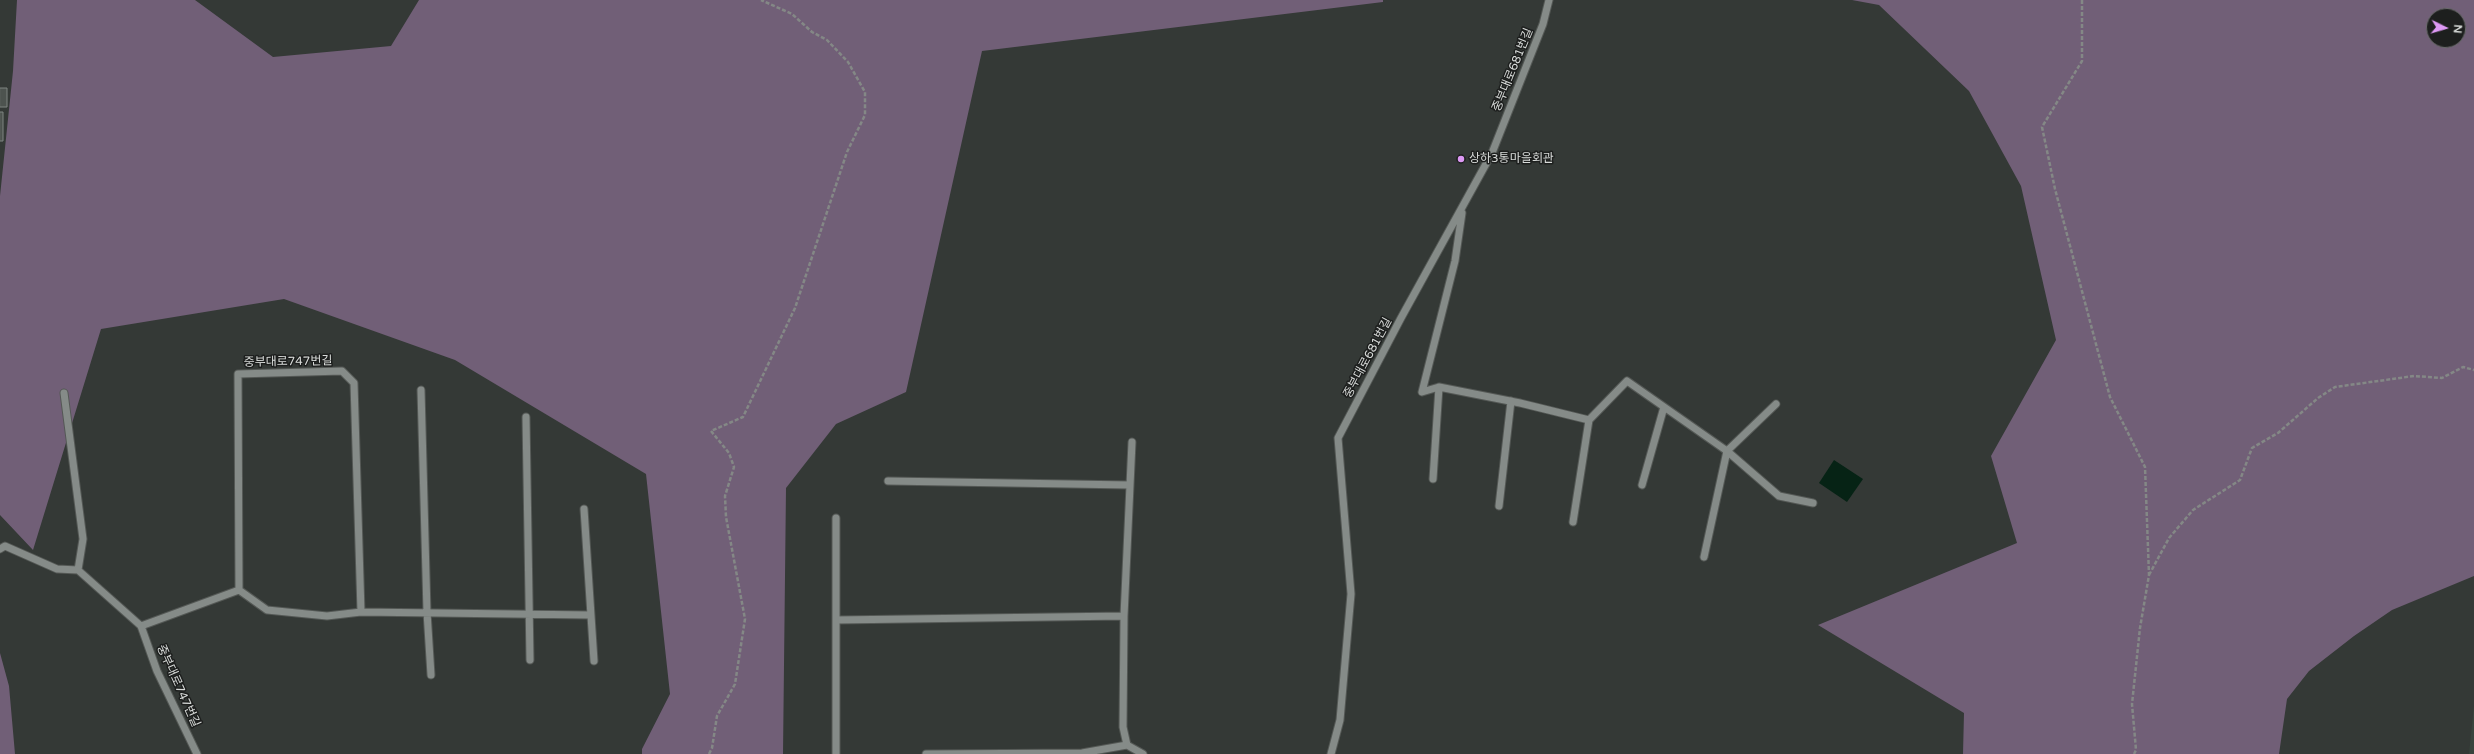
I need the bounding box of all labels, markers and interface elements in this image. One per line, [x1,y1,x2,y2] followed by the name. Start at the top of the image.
[2426,8,2466,48] north arrow
[2451,24,2464,34] text: N
[1490,26,1536,114] street label: 중부대로681번길
[1469,152,1554,166] place label: 상하3통마을회관
[1456,154,1466,164] marker: 상하3통마을회관
[1341,315,1395,401] street label: 중부대로681번길
[243,354,333,370] street label: 중부대로747번길
[153,642,203,730] street label: 중부대로747번길

